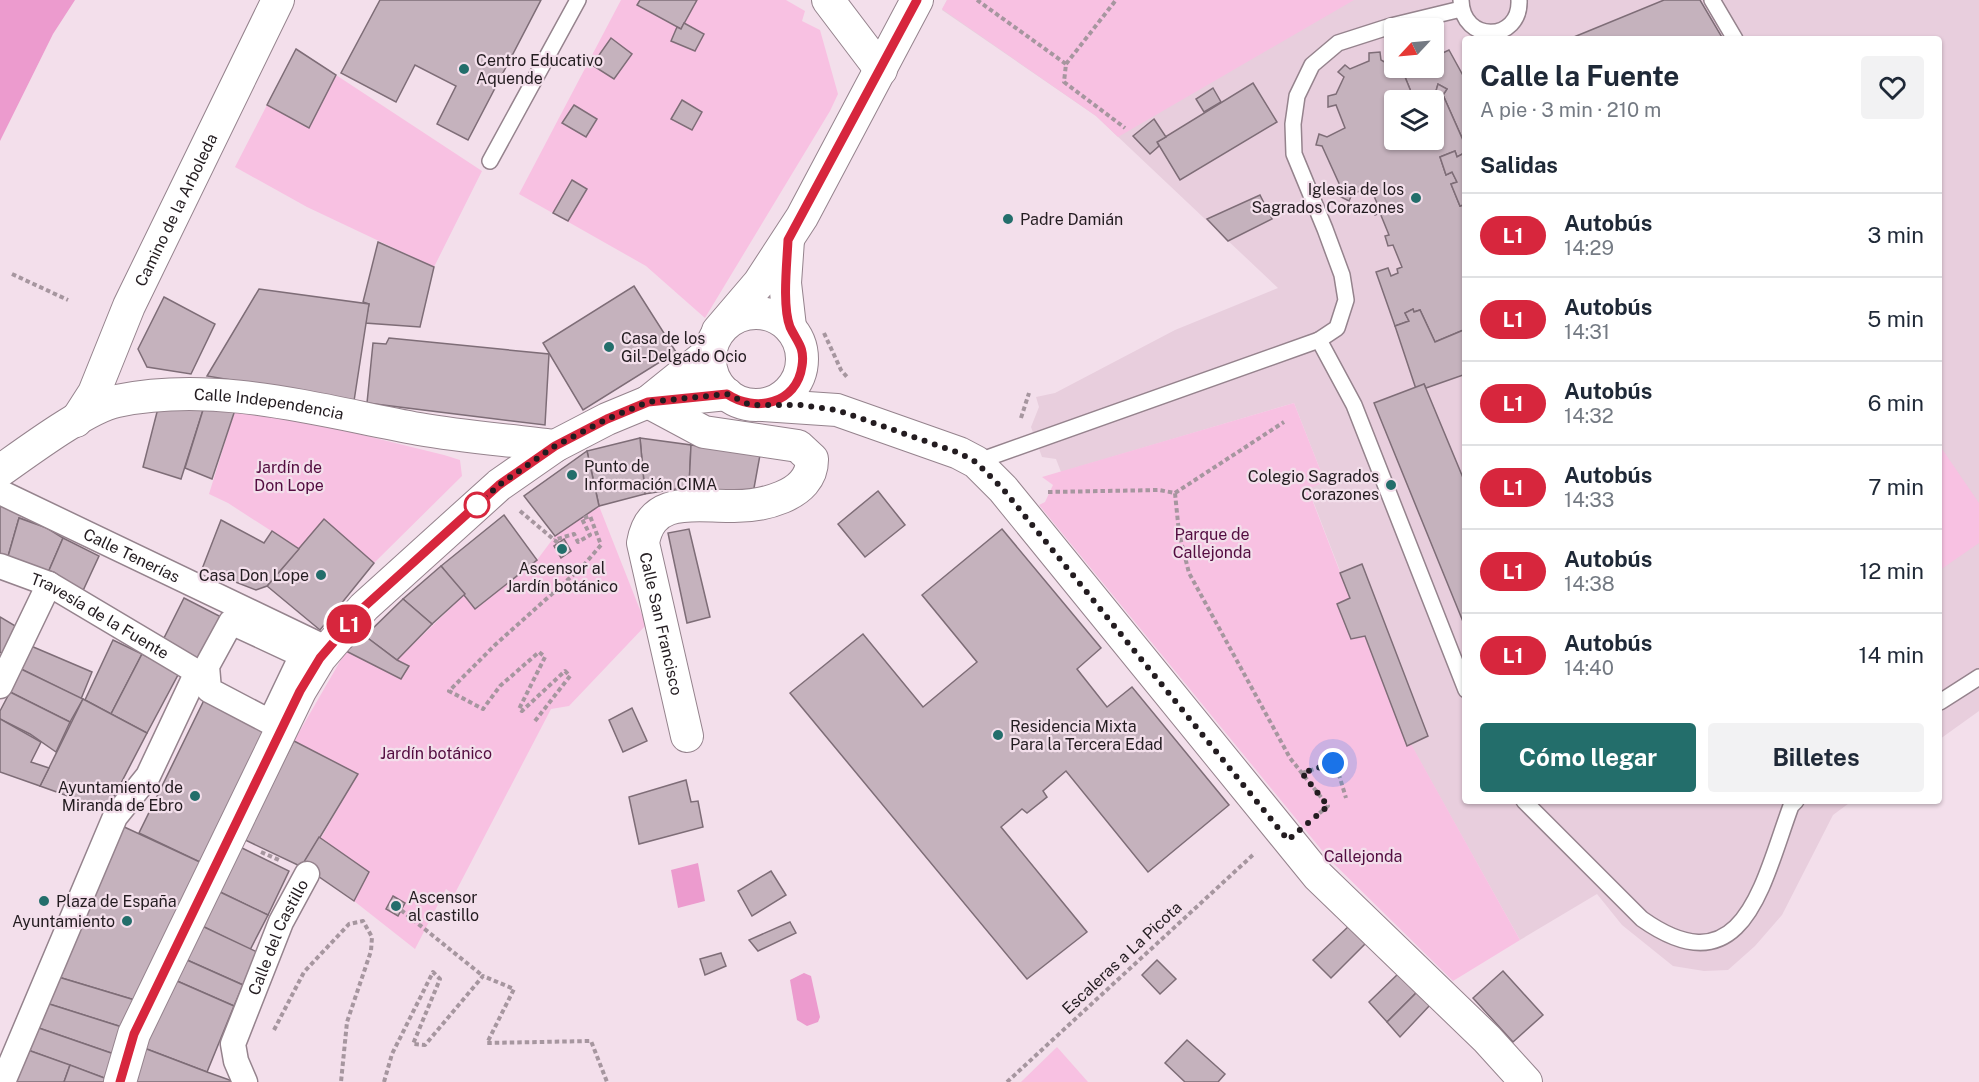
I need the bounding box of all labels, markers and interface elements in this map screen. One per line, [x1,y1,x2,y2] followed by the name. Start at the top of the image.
[1384,18,1444,78] north arrow
[1384,18,1444,150] map controls
[476,51,603,88] place label: Centro Educativo Aquende
[1861,56,1924,119] button: heart
[1480,59,1679,92] text: Calle la Fuente
[457,62,471,76] marker: Centro Educativo Aquende
[1384,90,1444,150] button: layers
[1480,98,1661,122] text: A pie · 3 min · 210 m
[131,130,221,289] street label: Camino de la Arboleda
[1480,152,1558,178] text: Salidas
[1251,180,1404,217] place label: Iglesia de los Sagrados Corazones
[1409,191,1423,205] marker: Iglesia de los Sagrados Corazones
[1020,210,1123,229] place label: Padre Damián
[1564,210,1652,236] text: Autobús
[1001,212,1015,226] marker: Padre Damián
[1867,222,1924,248] text: 3 min
[1502,223,1524,248] text: L1
[1564,236,1614,260] text: 14:29
[1564,294,1652,320] text: Autobús
[1867,306,1924,332] text: 5 min
[1502,307,1524,332] text: L1
[1564,320,1610,344] text: 14:31
[621,329,747,366] place label: Casa de los Gil-Delgado Ocio
[602,340,616,354] marker: Casa de los Gil-Delgado Ocio
[1564,378,1652,404] text: Autobús
[194,384,346,423] street label: Calle Independencia
[1868,390,1924,416] text: 6 min
[1502,391,1524,416] text: L1
[1564,404,1614,428] text: 14:32
[584,457,717,494] place label: Punto de Información CIMA
[254,458,324,495] park label: Jardín de Don Lope
[1564,462,1652,488] text: Autobús
[1248,467,1379,504] place label: Colegio Sagrados Corazones
[565,468,579,482] marker: Punto de Información CIMA
[1868,474,1924,500] text: 7 min
[1502,475,1524,500] text: L1
[1384,478,1398,492] marker: Colegio Sagrados Corazones
[1564,488,1614,512] text: 14:33
[464,492,490,518] unlabelled marker
[80,524,183,586] street label: Calle Tenerías
[1173,525,1251,562] park label: Parque de Callejonda
[555,542,569,556] marker: Ascensor al Jardín botánico
[1564,546,1652,572] text: Autobús
[636,550,687,697] street label: Calle San Francisco
[1859,558,1924,584] text: 12 min
[506,559,618,596] place label: Ascensor al Jardín botánico
[1502,559,1524,584] text: L1
[199,566,309,585] place label: Casa Don Lope
[314,568,328,582] marker: Casa Don Lope
[28,569,173,663] street label: Travesía de la Fuente
[1564,572,1615,596] text: 14:38
[322,604,376,644] line badge: L1
[338,612,360,637] text: L1
[1564,630,1652,656] text: Autobús
[1859,642,1924,668] text: 14 min
[1502,643,1524,668] text: L1
[1564,656,1614,680] text: 14:40
[1010,717,1163,754] place label: Residencia Mixta Para la Tercera Edad
[1480,723,1696,792] button: Cómo llegar
[1708,723,1924,792] button: Billetes
[991,728,1005,742] marker: Residencia Mixta Para la Tercera Edad
[380,744,492,763] park label: Jardín botánico
[1318,748,1348,778] your location
[58,778,183,815] place label: Ayuntamiento de Miranda de Ebro
[188,789,202,803] marker: Ayuntamiento de Miranda de Ebro
[1324,847,1402,866] park label: Callejonda
[244,876,312,998] street label: Calle del Castillo
[408,888,479,925] place label: Ascensor al castillo
[56,892,177,911] place label: Plaza de España
[37,894,51,908] marker: Plaza de España
[1058,898,1186,1018] street label: Escaleras a La Picota
[389,899,403,913] marker: Ascensor al castillo
[12,912,115,931] place label: Ayuntamiento
[120,914,134,928] marker: Ayuntamiento

